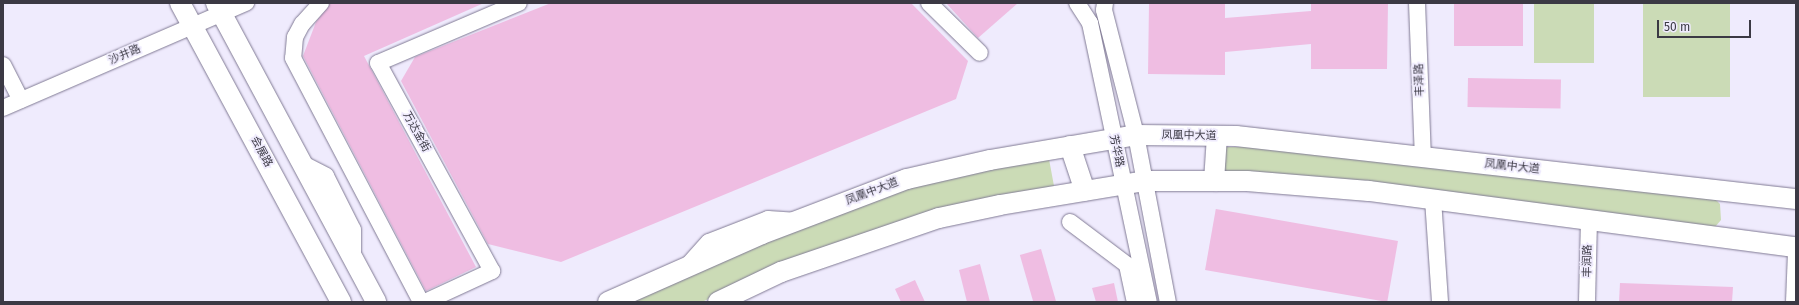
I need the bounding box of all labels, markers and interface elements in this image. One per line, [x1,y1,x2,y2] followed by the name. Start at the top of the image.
[1659,12,1753,38] scale bar
[1664,20,1690,34] text: 50 m
[107,42,143,68] street label: 沙井路
[1413,63,1427,97] street label: 丰泽路
[400,110,432,154] street label: 万达金街
[1161,129,1217,143] street label: 凤凰中大道
[1106,133,1126,169] street label: 芳华路
[247,134,275,170] street label: 会展路
[1484,158,1540,176] street label: 凤凰中大道
[844,176,900,208] street label: 凤凰中大道
[1581,244,1595,278] street label: 丰润路

